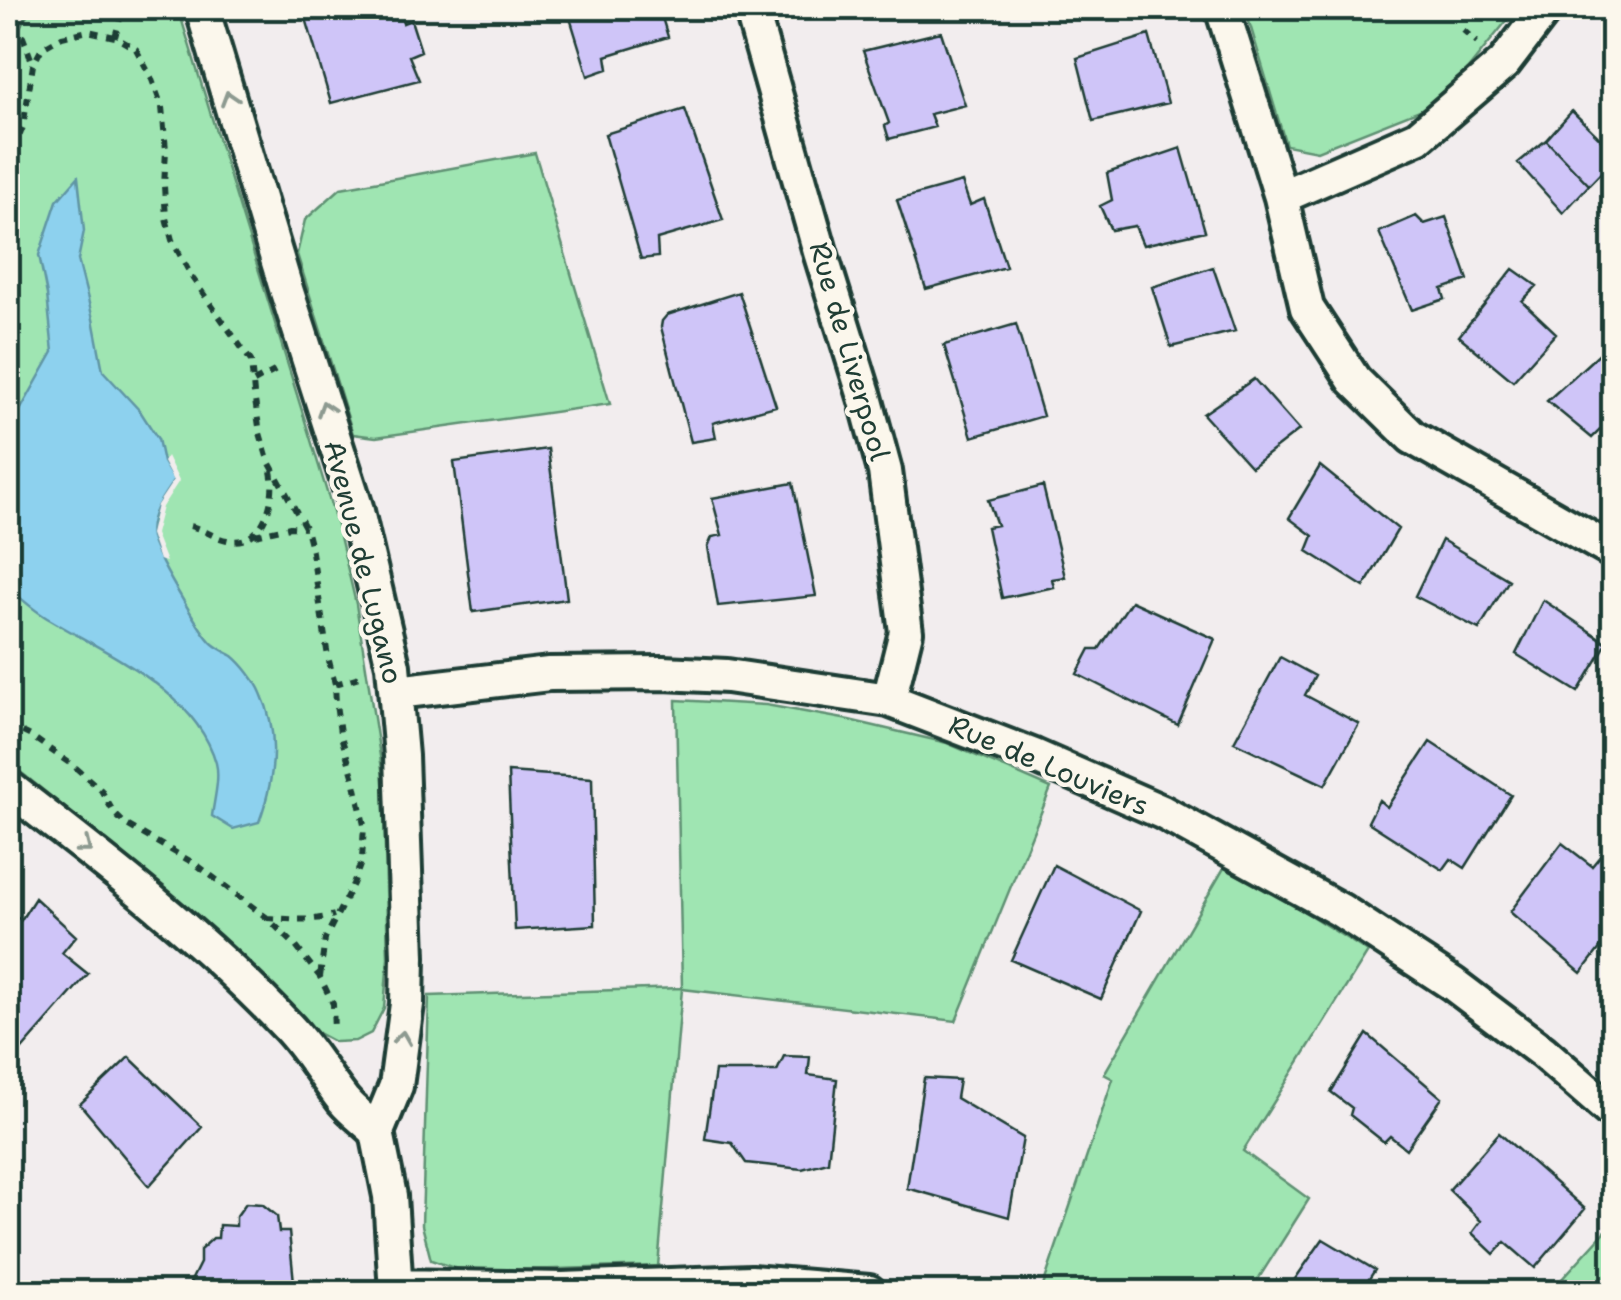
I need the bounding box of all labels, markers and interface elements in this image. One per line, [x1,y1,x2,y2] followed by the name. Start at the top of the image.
[220,90,241,107] one-way arrow
[801,237,900,465] street label: Rue de Liverpool
[316,401,336,418] one-way arrow
[315,436,413,688] street label: Avenue de Lugano
[943,706,1155,824] street label: Rue de Louviers
[73,835,91,853] one-way arrow
[391,1030,412,1046] one-way arrow

